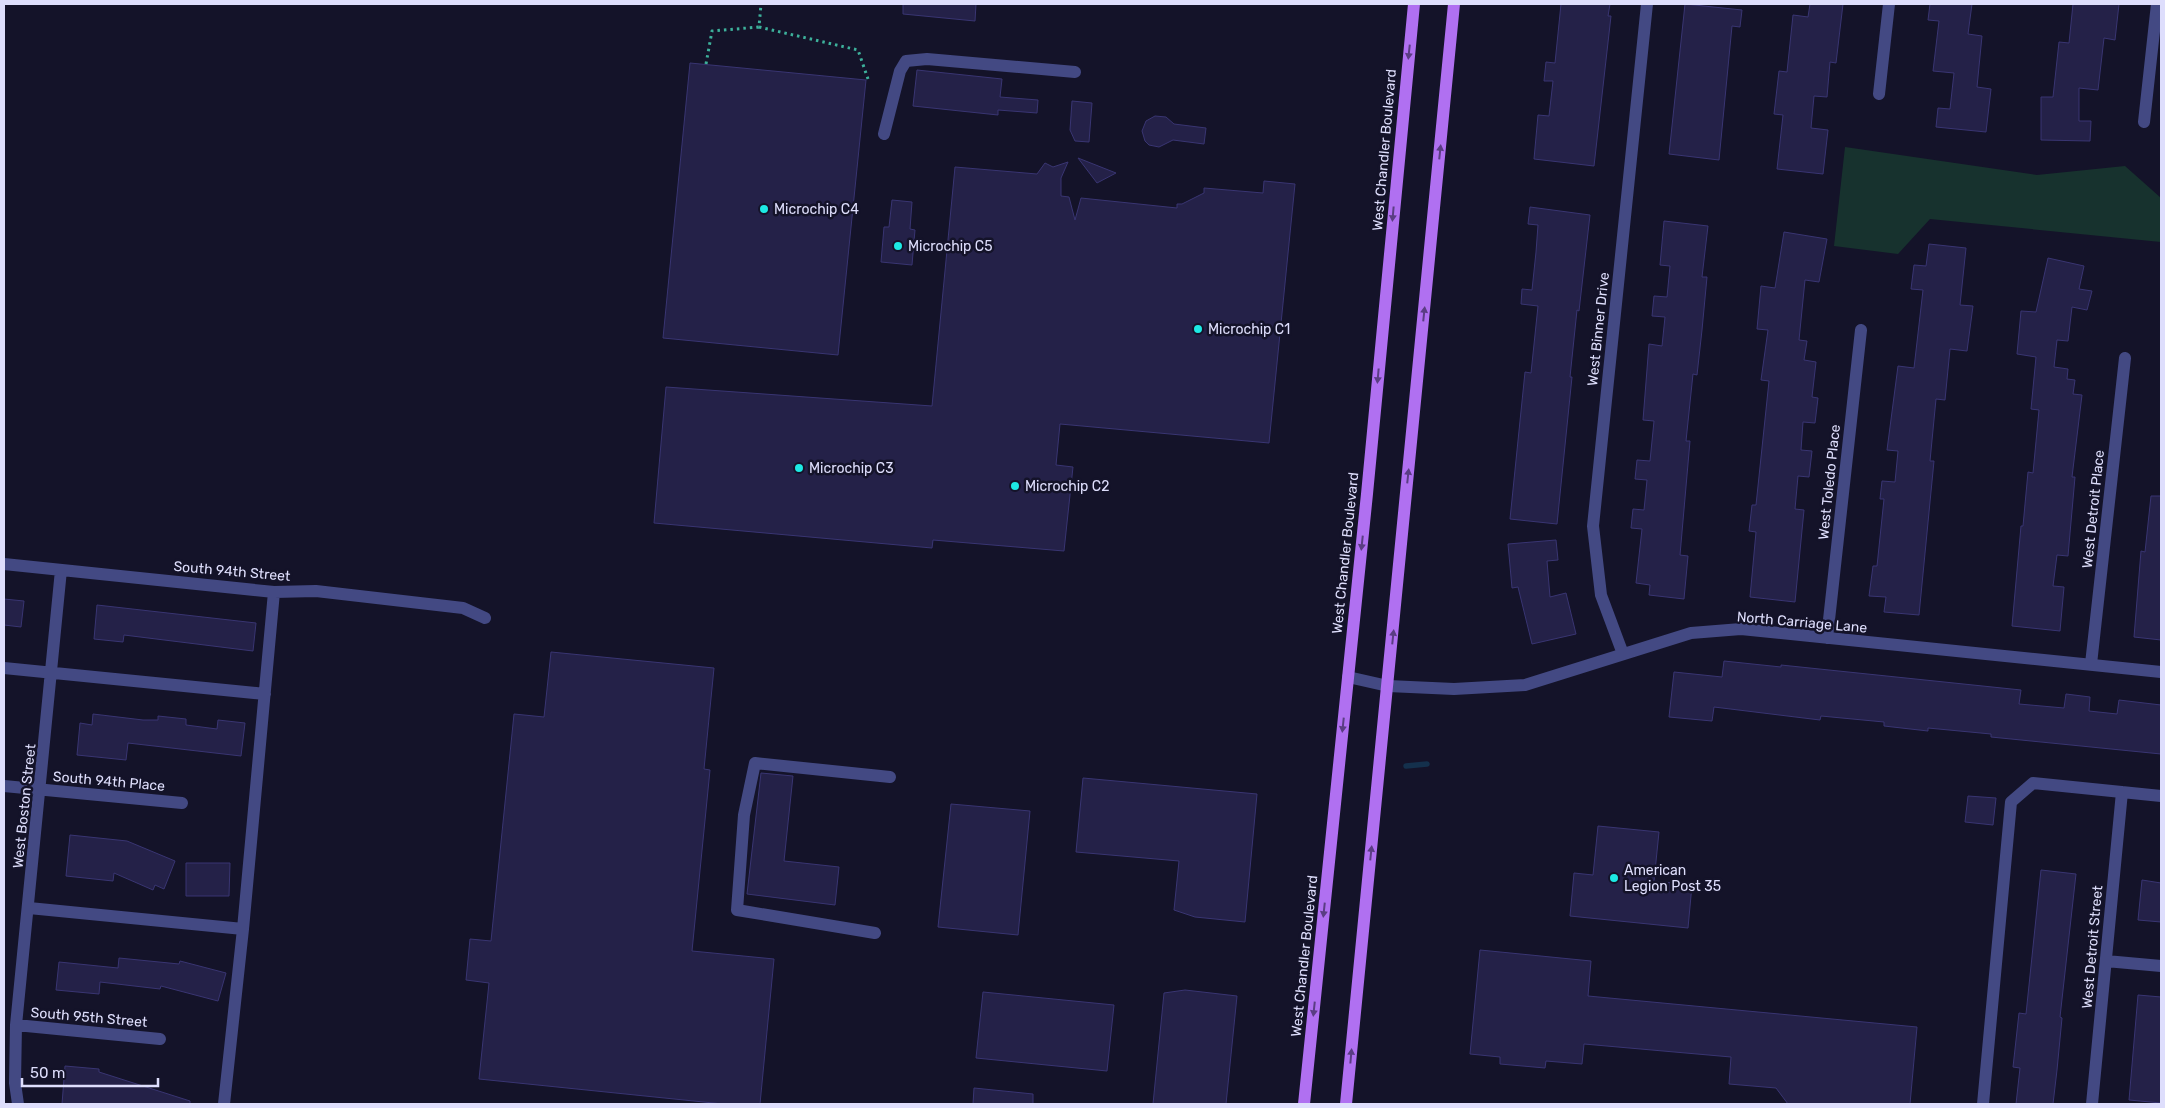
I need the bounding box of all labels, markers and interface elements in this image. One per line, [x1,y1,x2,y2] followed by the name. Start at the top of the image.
[1405,45,1413,61] one-way arrow
[1369,68,1400,232] street label: West Chandler Boulevard
[1436,144,1444,160] one-way arrow
[774,201,859,218] place label: Microchip C4
[758,203,770,215] marker: Microchip C4
[1389,206,1397,222] one-way arrow
[908,238,993,255] place label: Microchip C5
[892,240,904,252] marker: Microchip C5
[1584,271,1613,387] street label: West Binner Drive
[1420,306,1428,322] one-way arrow
[1208,321,1290,338] place label: Microchip C1
[1192,323,1204,335] marker: Microchip C1
[1374,368,1382,384] one-way arrow
[1815,423,1844,541] street label: West Toledo Place
[2079,449,2108,569] street label: West Detroit Place
[809,460,894,477] place label: Microchip C3
[793,462,805,474] marker: Microchip C3
[1404,467,1412,483] one-way arrow
[1329,471,1362,635] street label: West Chandler Boulevard
[1025,478,1109,495] place label: Microchip C2
[1009,480,1021,492] marker: Microchip C2
[1357,535,1365,551] one-way arrow
[173,558,292,585] street label: South 94th Street
[1736,608,1868,637] street label: North Carriage Lane
[1389,629,1397,645] one-way arrow
[1339,718,1347,734] one-way arrow
[9,742,40,869] street label: West Boston Street
[52,768,166,795] street label: South 94th Place
[1367,845,1375,861] one-way arrow
[1624,862,1721,895] place label: American Legion Post 35
[1608,872,1620,884] marker: American Legion Post 35
[1288,874,1321,1038] street label: West Chandler Boulevard
[2079,884,2106,1009] street label: West Detroit Street
[1320,902,1328,918] one-way arrow
[1310,1001,1318,1017] one-way arrow
[30,1004,149,1031] street label: South 95th Street
[1347,1047,1355,1063] one-way arrow
[22,1056,159,1088] scale bar
[30,1064,65,1082] text: 50 m

